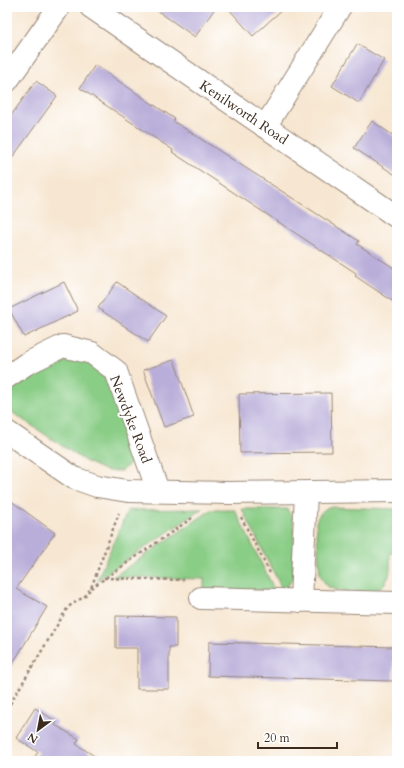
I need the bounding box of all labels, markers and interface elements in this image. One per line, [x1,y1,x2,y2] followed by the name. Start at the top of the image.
[196,76,292,149] street label: Kenilworth Road
[105,372,156,466] street label: Newdyke Road
[18,710,58,750] north arrow
[258,724,337,750] scale bar
[25,729,41,747] text: N
[264,730,291,746] text: 20 m

